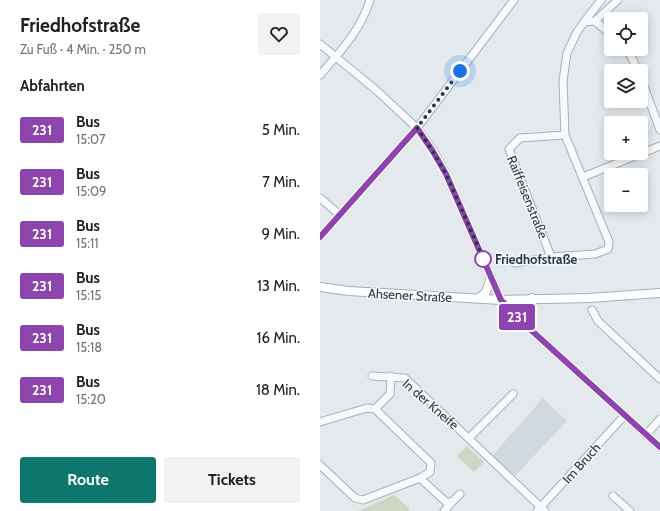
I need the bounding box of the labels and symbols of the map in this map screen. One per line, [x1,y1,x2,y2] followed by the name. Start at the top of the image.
[450,61,470,81] your location
[504,153,552,241] street label: Raiffeisenstraße
[474,250,492,268] marker: Friedhofstraße
[495,251,578,267] place label: Friedhofstraße
[368,285,453,305] street label: Ahsener Straße
[494,304,540,330] line badge: 231
[400,375,463,433] street label: In der Kneife
[559,439,603,487] street label: Im Bruch

